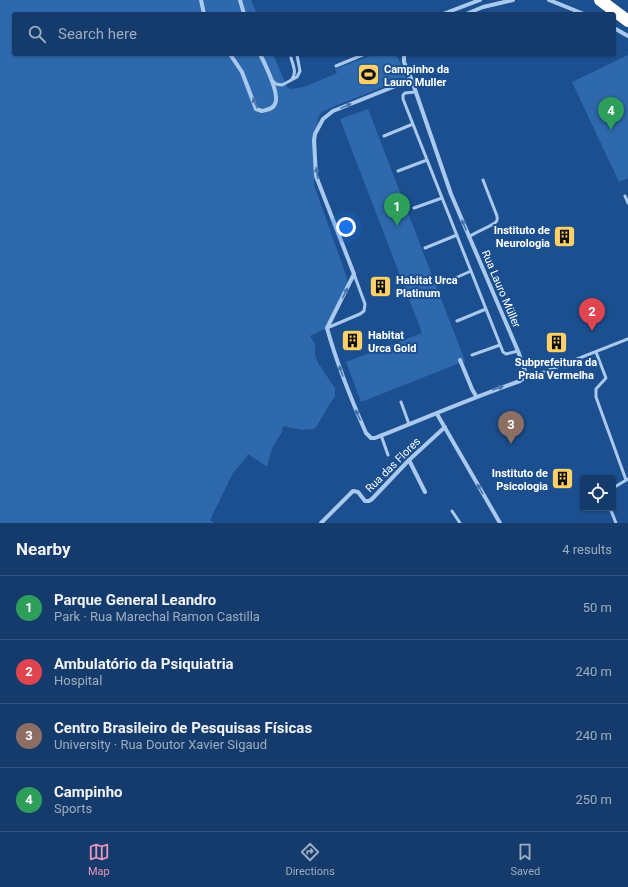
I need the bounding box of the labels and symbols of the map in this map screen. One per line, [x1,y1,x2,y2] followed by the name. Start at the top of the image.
[356,62,382,88] sports icon: Campinho da Lauro Muller
[384,63,449,89] place label: Campinho da Lauro Muller
[598,97,624,130] pin: 4
[252,98,258,109] one-way arrow
[341,102,353,108] one-way arrow
[314,166,320,179] one-way arrow
[384,193,410,226] pin: 1
[336,217,356,237] your location
[460,219,467,231] one-way arrow
[552,223,578,249] building icon: Instituto de Neurologia
[494,224,550,250] place label: Instituto de Neurologia
[479,248,523,330] street label: Rua Lauro Müller
[367,273,393,299] building icon: Habitat Urca Platinum
[396,274,458,300] place label: Habitat Urca Platinum
[341,287,348,299] one-way arrow
[579,298,605,331] pin: 2
[339,328,365,354] building icon: Habitat Urca Gold
[368,329,416,355] place label: Habitat Urca Gold
[543,329,569,355] building icon: Subprefeitura da Praia Vermelha
[515,356,597,382] place label: Subprefeitura da Praia Vermelha
[337,365,343,377] one-way arrow
[493,385,505,391] one-way arrow
[355,409,361,420] one-way arrow
[498,411,524,444] pin: 3
[363,435,423,495] street label: Rua das Flores
[550,466,576,492] building icon: Instituto de Psicologia
[492,467,548,493] place label: Instituto de Psicologia
[477,483,484,495] one-way arrow

